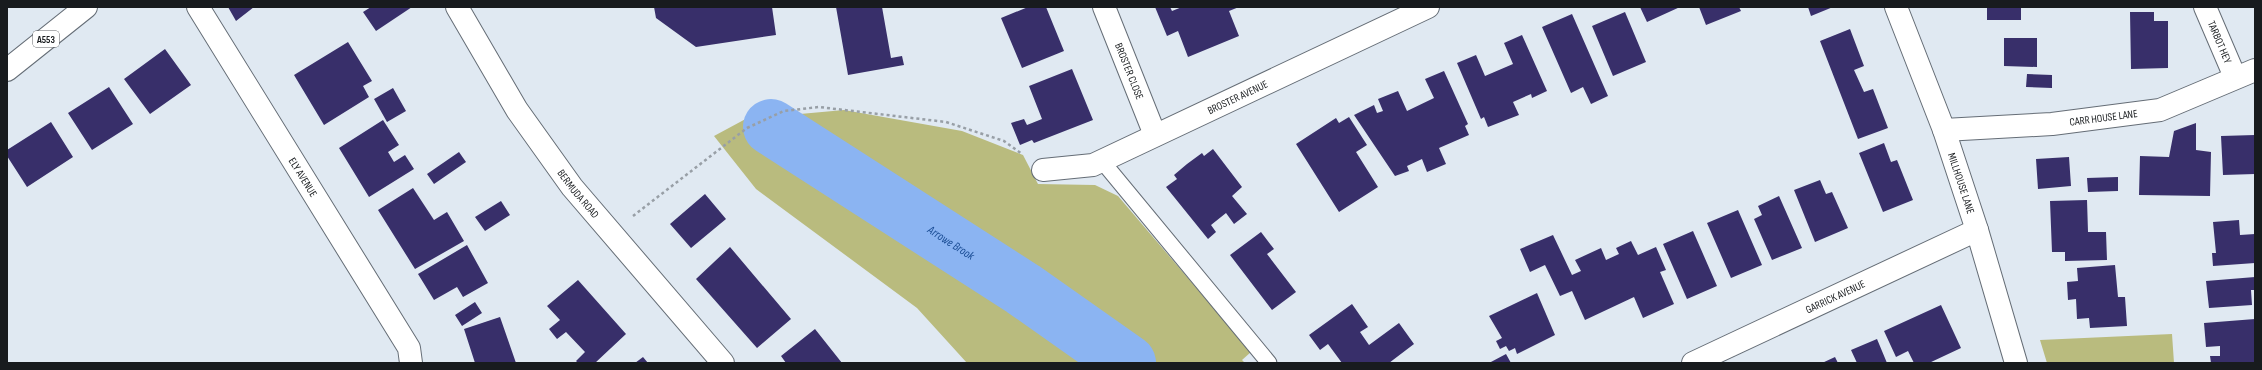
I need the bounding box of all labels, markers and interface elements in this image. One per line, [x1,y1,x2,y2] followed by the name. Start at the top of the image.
[2205,19,2234,66] street label: TARBOT HEY
[33,31,59,47] road number: A553
[1112,41,1146,101] street label: BROSTER CLOSE
[1205,78,1270,117] street label: BROSTER AVENUE
[2069,107,2138,129] street label: CARR HOUSE LANE
[1945,151,1977,215] street label: MILLHOUSE LANE
[286,155,320,199] street label: ELY AVENUE
[555,167,602,221] street label: BERMUDA ROAD
[924,222,977,264] water label: Arrowe Brook
[1804,277,1867,316] street label: GARRICK AVENUE

